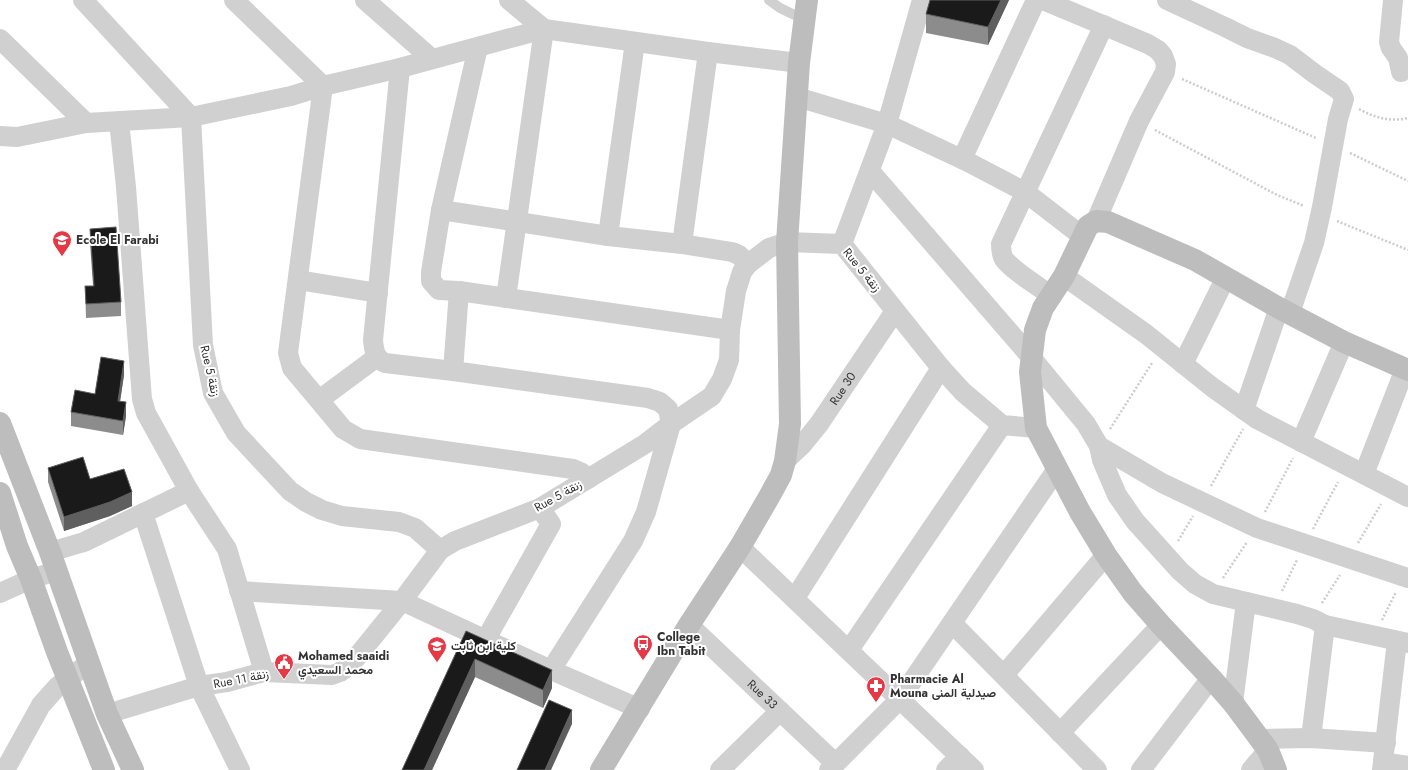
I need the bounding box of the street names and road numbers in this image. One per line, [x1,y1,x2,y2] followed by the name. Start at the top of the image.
[839,244,885,296] street label: Rue 5 زنقة
[195,344,225,398] street label: Rue 5 زنقة
[825,368,860,409] street label: Rue 30
[531,476,585,516] street label: Rue 5 زنقة
[212,665,270,693] street label: Rue 11 زنقة
[743,675,782,714] street label: Rue 33

